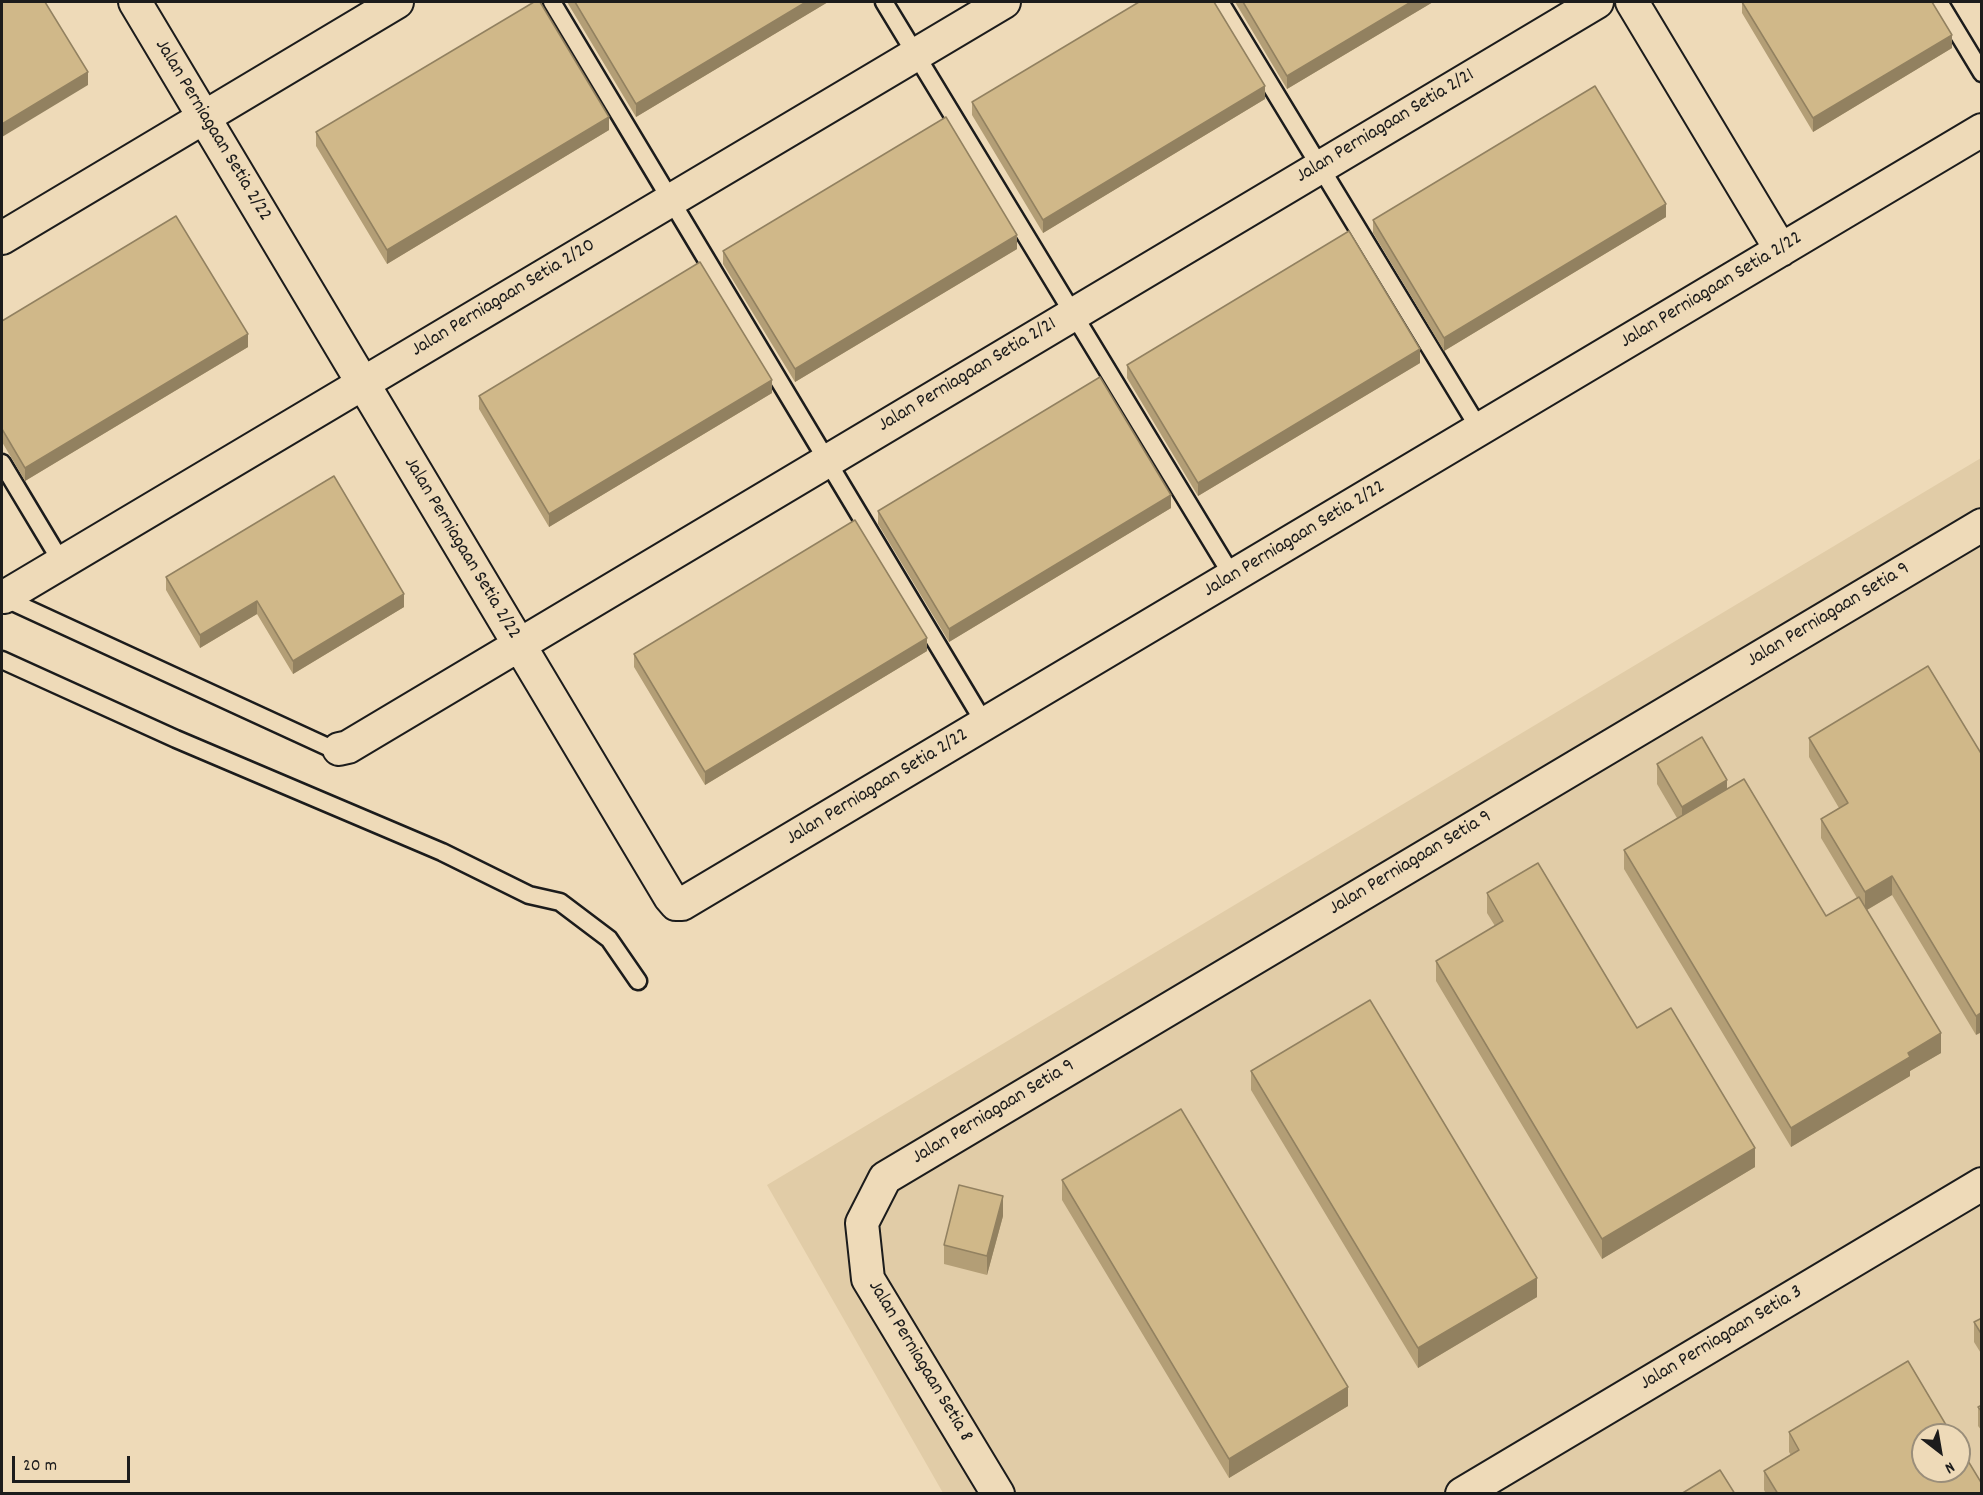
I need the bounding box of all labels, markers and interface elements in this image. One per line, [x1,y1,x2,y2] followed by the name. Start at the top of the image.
[148,36,276,226] street label: Jalan Perniagaan Setia 2/22
[1293,64,1479,190] street label: Jalan Perniagaan Setia 2/21
[1617,227,1807,355] street label: Jalan Perniagaan Setia 2/22
[408,235,600,363] street label: Jalan Perniagaan Setia 2/20
[875,313,1061,439] street label: Jalan Perniagaan Setia 2/21
[397,454,525,644] street label: Jalan Perniagaan Setia 2/22
[1200,476,1390,604] street label: Jalan Perniagaan Setia 2/22
[1743,558,1915,674] street label: Jalan Perniagaan Setia 9
[783,724,973,852] street label: Jalan Perniagaan Setia 2/22
[1325,806,1497,922] street label: Jalan Perniagaan Setia 9
[908,1055,1080,1171] street label: Jalan Perniagaan Setia 9
[861,1277,977,1447] street label: Jalan Perniagaan Setia 8
[1637,1281,1807,1397] street label: Jalan Perniagaan Setia 3
[1911,1423,1971,1483] north arrow
[15,1444,134,1482] scale bar
[23,1454,57,1479] text: 20 m
[1940,1455,1959,1479] text: N

